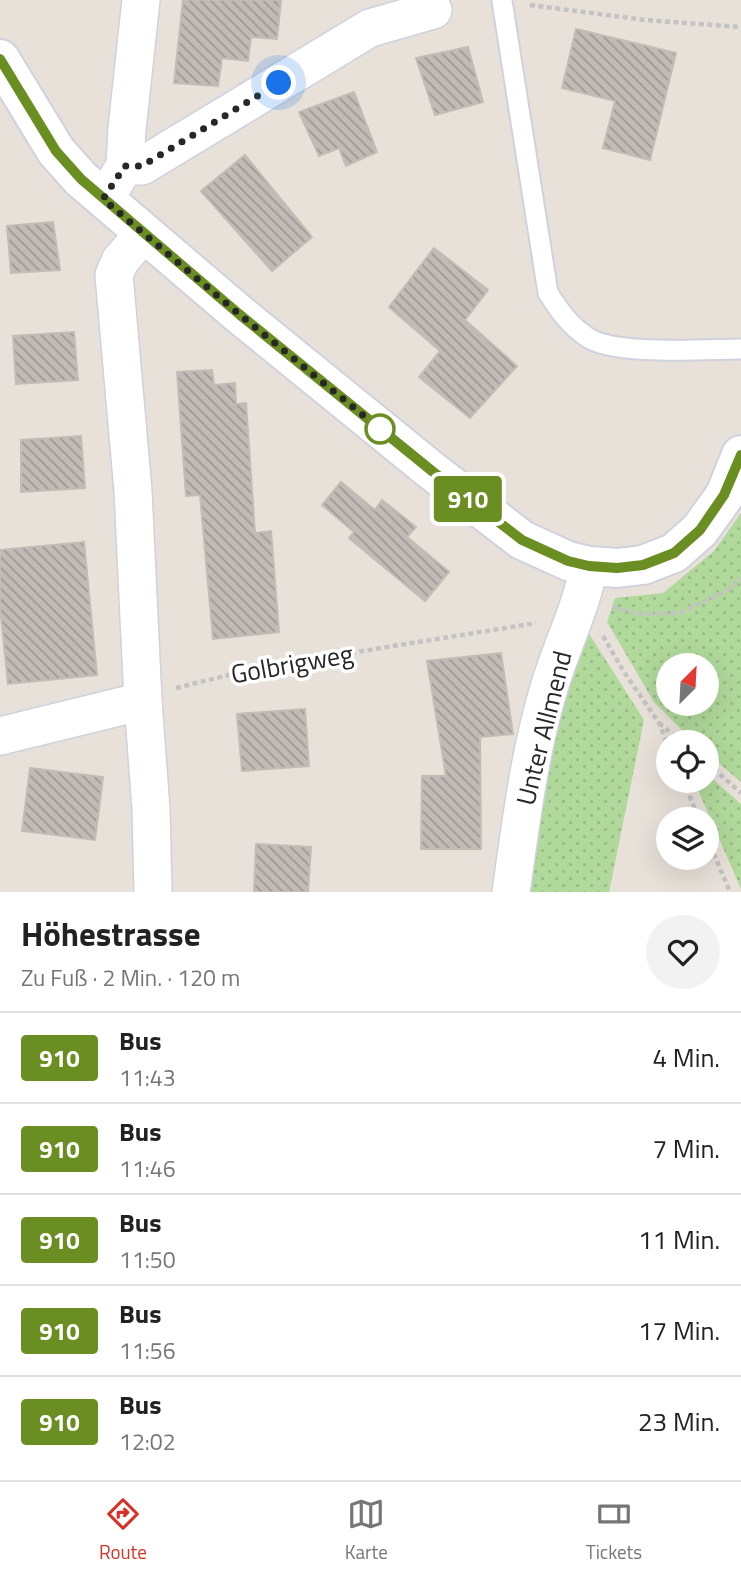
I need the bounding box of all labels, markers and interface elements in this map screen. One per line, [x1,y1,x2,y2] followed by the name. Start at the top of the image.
[261,65,296,100] your location
[365,414,395,444] unlabelled marker
[428,476,508,522] line badge: 910
[448,481,488,517] text: 910
[228,634,356,693] street label: Golbrigweg
[506,647,582,809] street label: Unter Allmend
[656,653,719,716] north arrow
[656,653,719,870] map controls
[656,730,719,793] button: locate
[656,807,719,870] button: layers
[21,909,201,959] text: Höhestrasse
[646,915,720,989] button: heart
[21,960,240,995] text: Zu Fuß · 2 Min. · 120 m
[119,1021,161,1060] text: Bus
[653,1038,720,1077] text: 4 Min.
[39,1040,80,1076] text: 910
[119,1060,176,1095] text: 11:43
[119,1112,161,1151] text: Bus
[653,1129,720,1168] text: 7 Min.
[39,1131,80,1167] text: 910
[119,1151,176,1186] text: 11:46
[119,1203,161,1242] text: Bus
[638,1220,720,1259] text: 11 Min.
[39,1222,80,1258] text: 910
[119,1242,176,1277] text: 11:50
[119,1294,161,1333] text: Bus
[638,1311,720,1350] text: 17 Min.
[39,1313,80,1349] text: 910
[119,1333,176,1368] text: 11:56
[119,1385,161,1424] text: Bus
[638,1402,720,1441] text: 23 Min.
[39,1404,80,1440] text: 910
[119,1424,176,1459] text: 12:02
[99,1495,147,1566] tab: Route
[345,1495,388,1566] tab: Karte
[586,1495,642,1566] tab: Tickets

